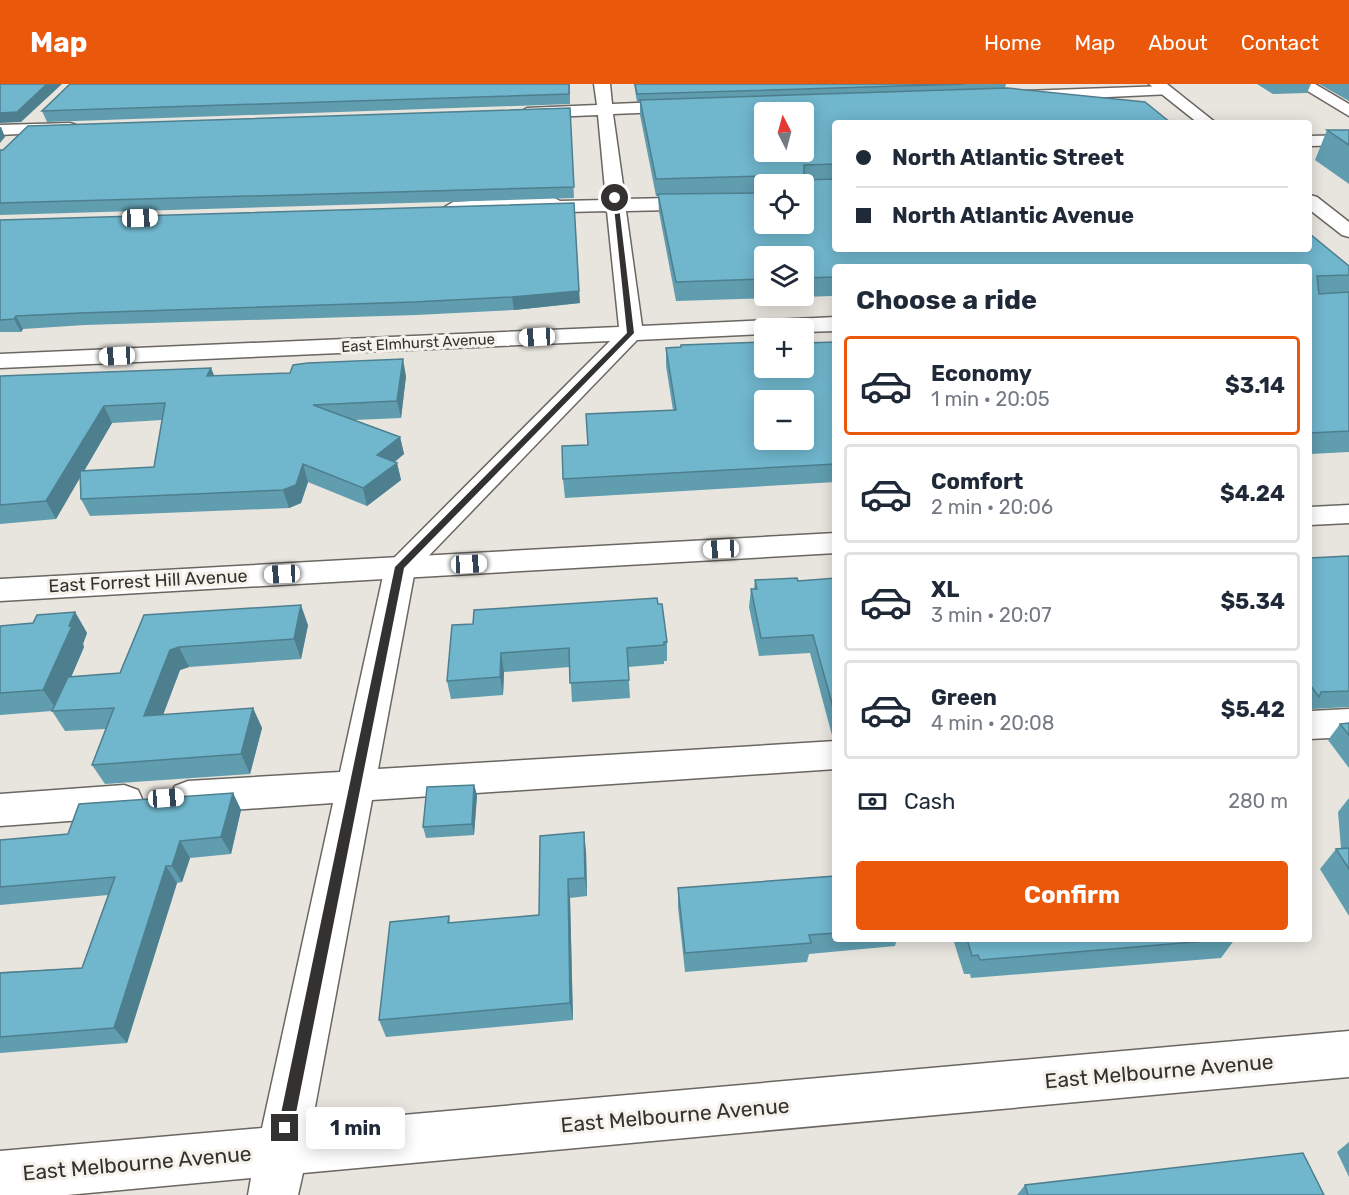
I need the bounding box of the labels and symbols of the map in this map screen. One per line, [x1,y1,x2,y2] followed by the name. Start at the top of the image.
[754,102,814,162] north arrow
[601,184,628,211] route start
[122,208,158,228] car
[519,327,555,347] car
[341,330,495,356] street label: East Elmhurst Avenue
[99,346,135,366] car
[703,539,739,559] car
[451,554,487,574] car
[264,564,300,584] car
[48,565,248,597] street label: East Forrest Hill Avenue
[147,788,185,808] car
[1043,1049,1275,1093] street label: East Melbourne Avenue
[559,1093,791,1137] street label: East Melbourne Avenue
[306,1107,405,1149] callout: 1 min
[271,1114,298,1141] route end
[21,1141,253,1185] street label: East Melbourne Avenue

